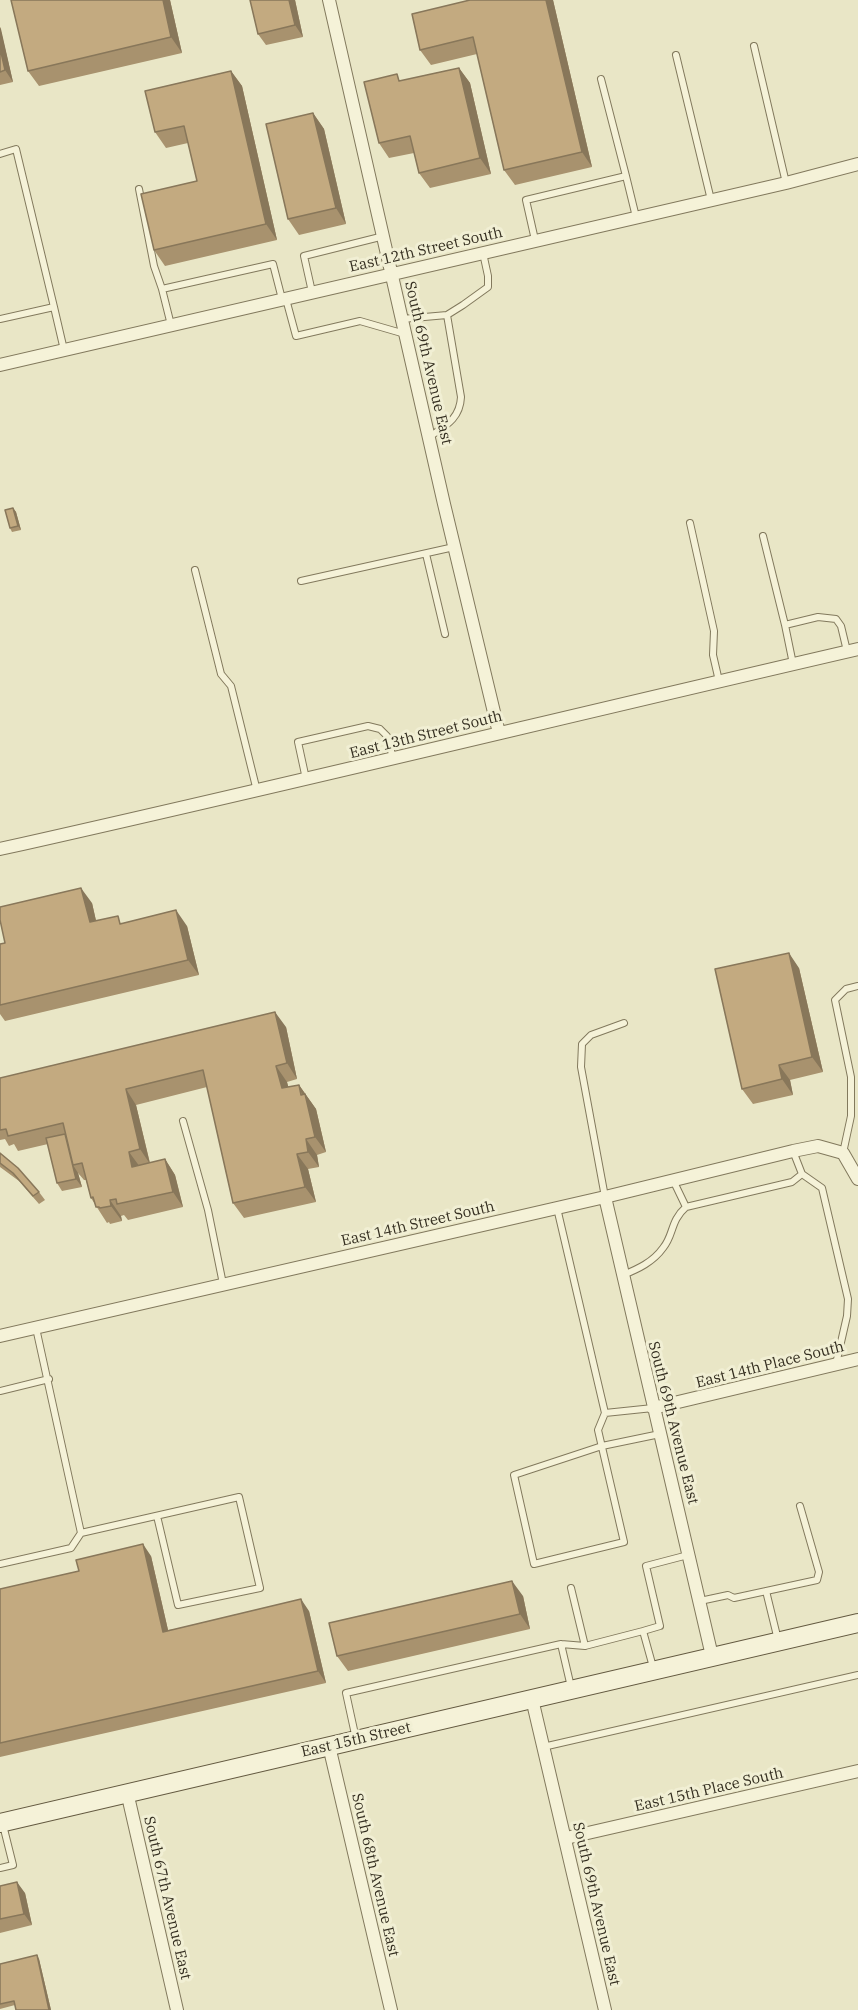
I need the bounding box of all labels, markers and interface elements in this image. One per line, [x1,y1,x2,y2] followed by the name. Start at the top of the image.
[348,224,504,276] street label: East 12th Street South
[400,279,456,447] street label: South 69th Avenue East
[348,707,504,763] street label: East 13th Street South
[340,1198,496,1250] street label: East 14th Street South
[694,1338,846,1392] street label: East 14th Place South
[644,1340,702,1506] street label: South 69th Avenue East
[299,1719,413,1761] street label: East 15th Street
[633,1764,785,1816] street label: East 15th Place South
[347,1791,403,1959] street label: South 68th Avenue East
[139,1814,195,1982] street label: South 67th Avenue East
[568,1820,624,1988] street label: South 69th Avenue East

